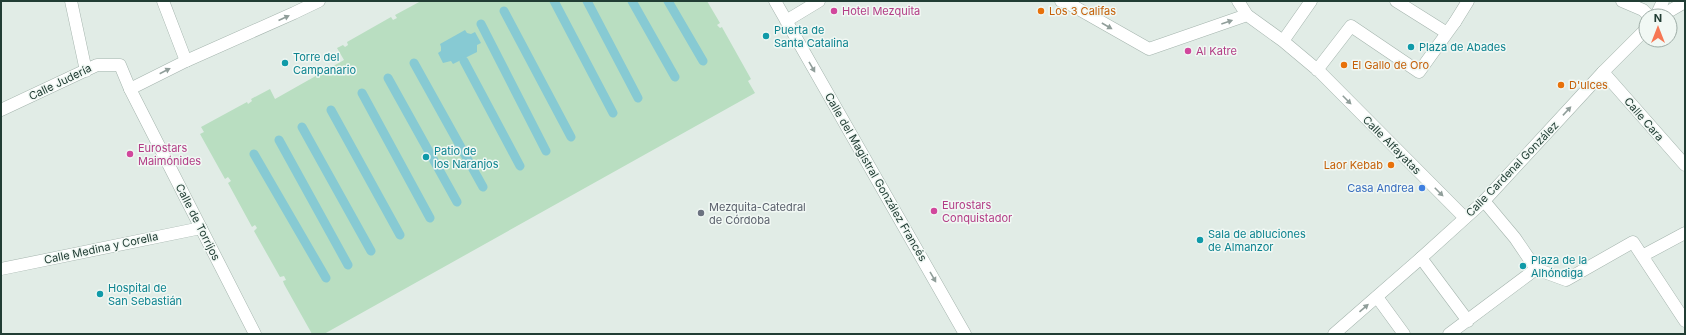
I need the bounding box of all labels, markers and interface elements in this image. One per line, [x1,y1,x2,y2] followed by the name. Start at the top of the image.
[842,4,920,18] place label: Hotel Mezquita
[1049,4,1116,18] place label: Los 3 Califas
[829,6,839,16] marker: Hotel Mezquita
[1036,6,1046,16] marker: Los 3 Califas
[1638,8,1678,48] north arrow
[1654,11,1662,25] text: N
[278,15,289,21] one-way arrow
[1221,19,1233,25] one-way arrow
[1101,22,1113,29] one-way arrow
[774,23,849,50] place label: Puerta de Santa Catalina
[761,31,771,41] marker: Puerta de Santa Catalina
[1419,40,1506,54] place label: Plaza de Abades
[1406,42,1416,52] marker: Plaza de Abades
[1196,44,1237,58] place label: Al Katre
[1183,46,1193,56] marker: Al Katre
[293,50,357,77] place label: Torre del Campanario
[280,58,290,68] marker: Torre del Campanario
[1352,58,1429,72] place label: El Gallo de Oro
[1339,60,1349,70] marker: El Gallo de Oro
[26,61,94,103] street label: Calle Judería
[809,61,816,73] one-way arrow
[159,68,171,74] one-way arrow
[1569,78,1608,92] place label: D'ulces
[1556,80,1566,90] marker: D'ulces
[822,90,930,264] street label: Calle del Magistral González Francés
[1621,94,1667,144] street label: Calle Cara
[1342,95,1352,105] one-way arrow
[1563,106,1572,116] one-way arrow
[1360,113,1424,177] street label: Calle Alfayatas
[1463,118,1561,220] street label: Calle Cardenal González
[138,141,201,168] place label: Eurostars Maimónides
[434,144,499,171] place label: Patio de los Naranjos
[125,149,135,159] marker: Eurostars Maimónides
[421,152,431,162] marker: Patio de los Naranjos
[1324,158,1383,172] place label: Laor Kebab
[1386,160,1396,170] marker: Laor Kebab
[173,181,224,263] street label: Calle de Torrijos
[1347,181,1414,195] place label: Casa Andrea
[1417,183,1427,193] marker: Casa Andrea
[1434,187,1444,197] one-way arrow
[942,198,1012,225] place label: Eurostars Conquistador
[709,200,806,227] place label: Mezquita-Catedral de Córdoba
[929,206,939,216] marker: Eurostars Conquistador
[696,208,706,218] marker: Mezquita-Catedral de Córdoba
[1208,227,1306,254] place label: Sala de abluciones de Almanzor
[43,229,159,267] street label: Calle Medina y Corella
[1195,235,1205,245] marker: Sala de abluciones de Almanzor
[1531,253,1587,280] place label: Plaza de la Alhóndiga
[1518,261,1528,271] marker: Plaza de la Alhóndiga
[929,271,936,283] one-way arrow
[108,281,182,308] place label: Hospital de San Sebastián
[95,289,105,299] marker: Hospital de San Sebastián
[1359,304,1369,313] one-way arrow

